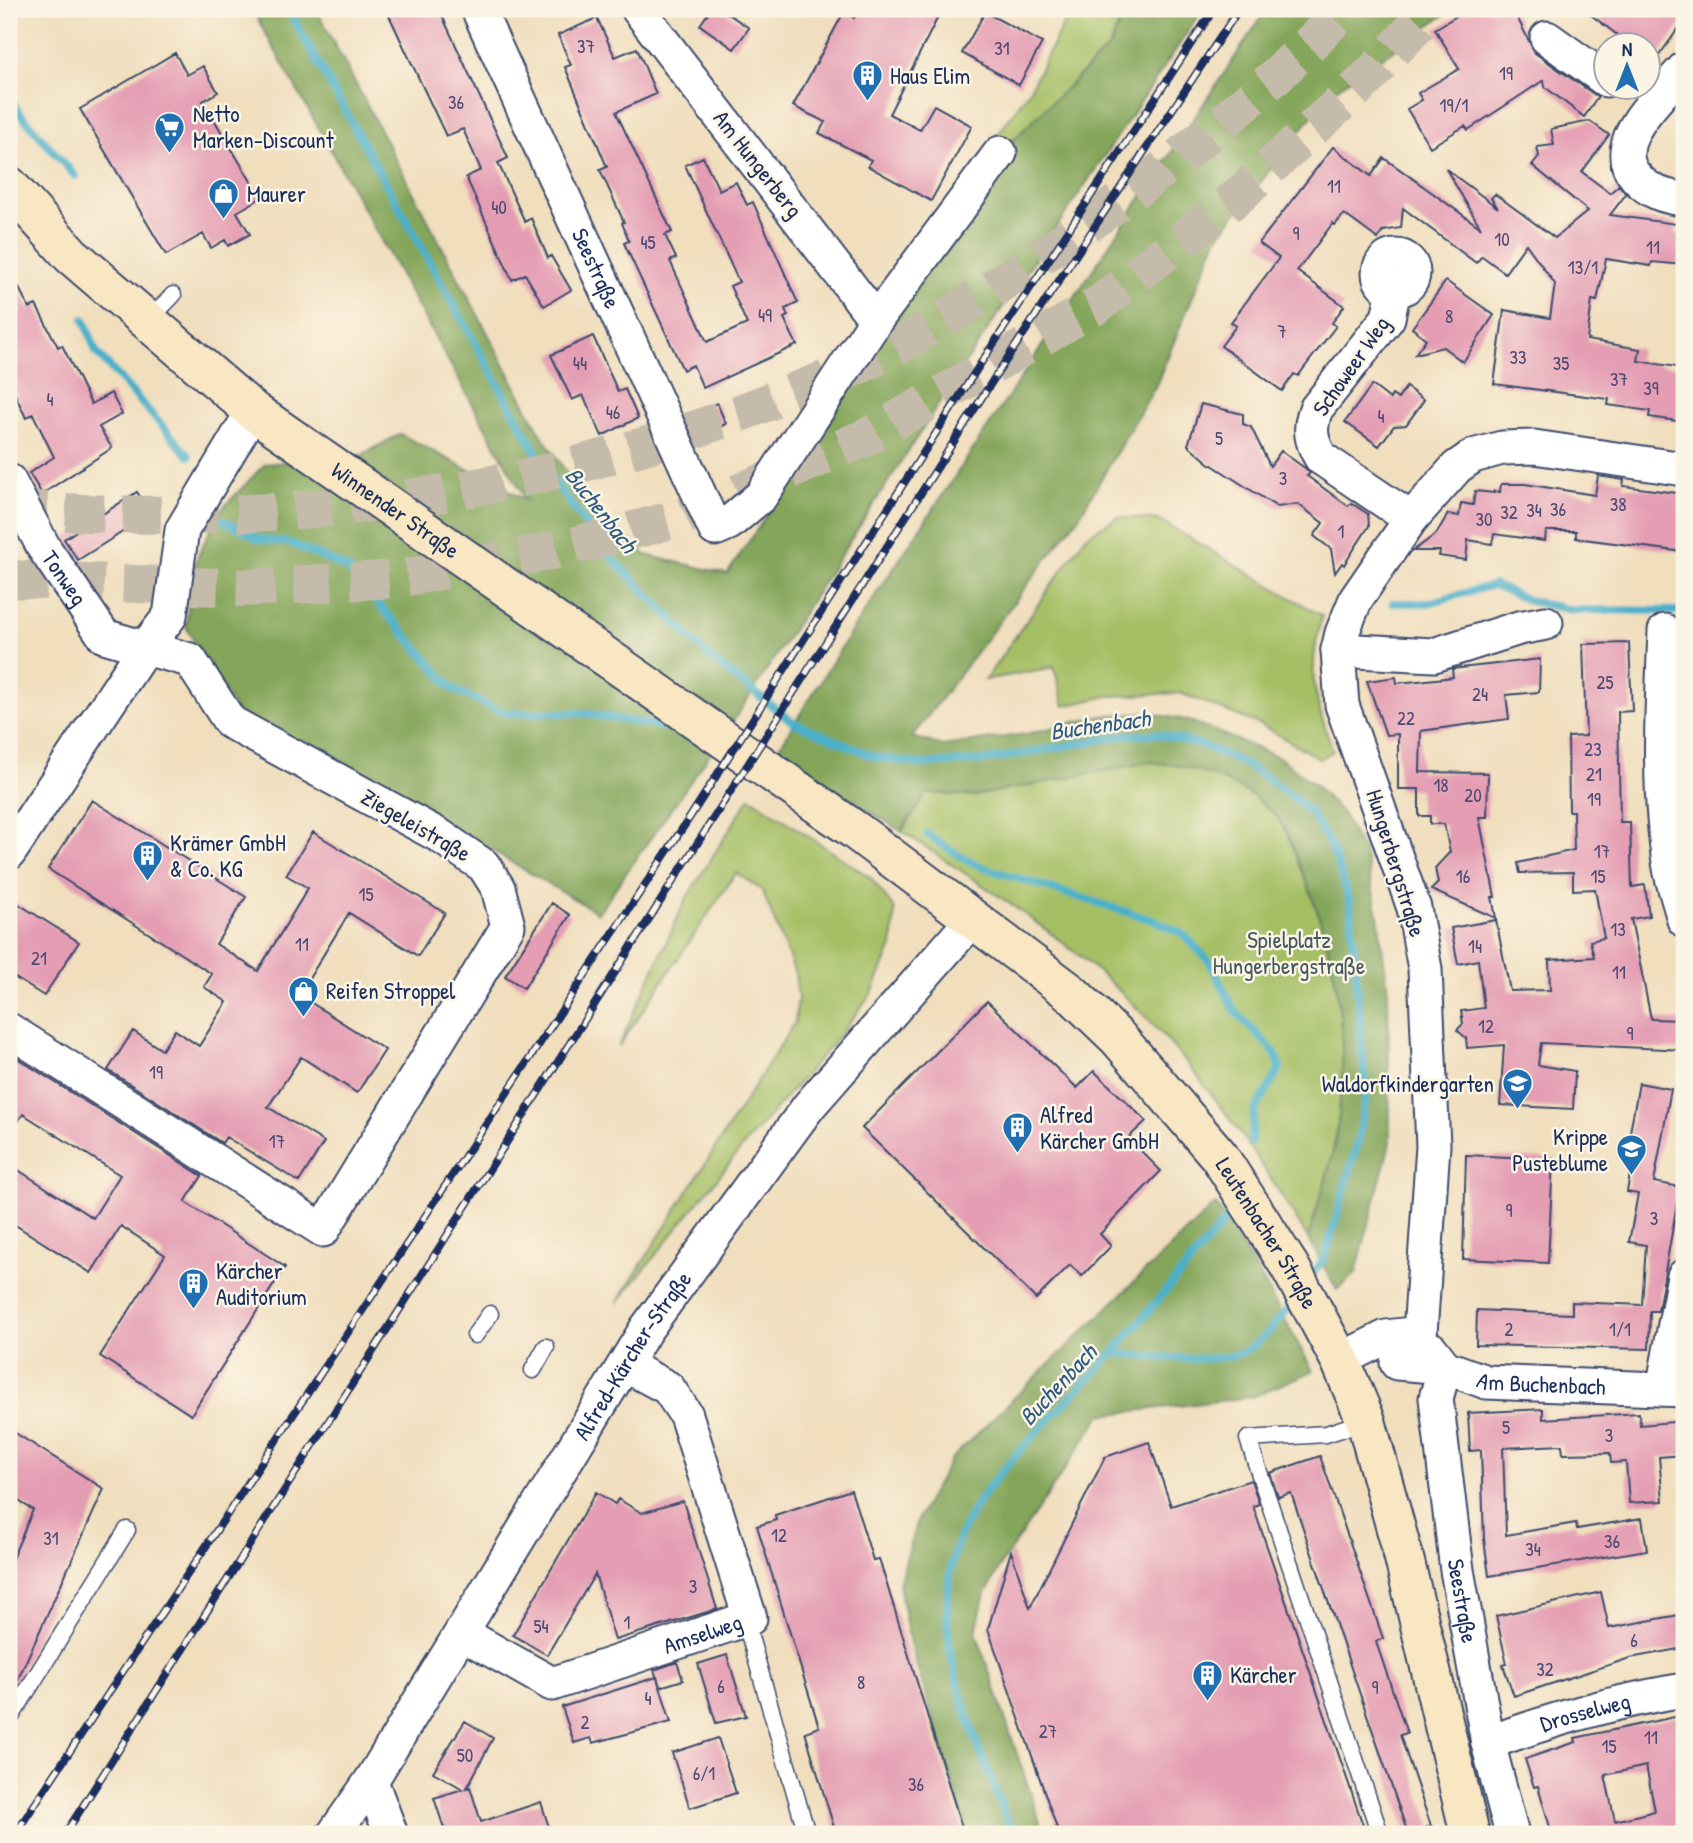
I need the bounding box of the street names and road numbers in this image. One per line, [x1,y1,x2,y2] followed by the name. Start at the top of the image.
[707,104,810,224] street label: Am Hungerberg
[565,223,628,313] street label: Seestraße
[1305,310,1396,422] street label: Schoweer Weg
[325,454,466,565] street label: Winnender Straße
[35,544,95,612] street label: Tonweg
[356,781,477,868] street label: Ziegeleistraße
[1359,786,1434,940] street label: Hungerbergstraße
[1209,1151,1326,1314] street label: Leutenbacher Straße
[566,1265,698,1446] street label: Alfred-Kärcher-Straße
[1473,1364,1607,1402] street label: Am Buchenbach
[1441,1557,1486,1645] street label: Seestraße
[659,1606,746,1661] street label: Amselweg
[1536,1685,1633,1739] street label: Drosselweg

